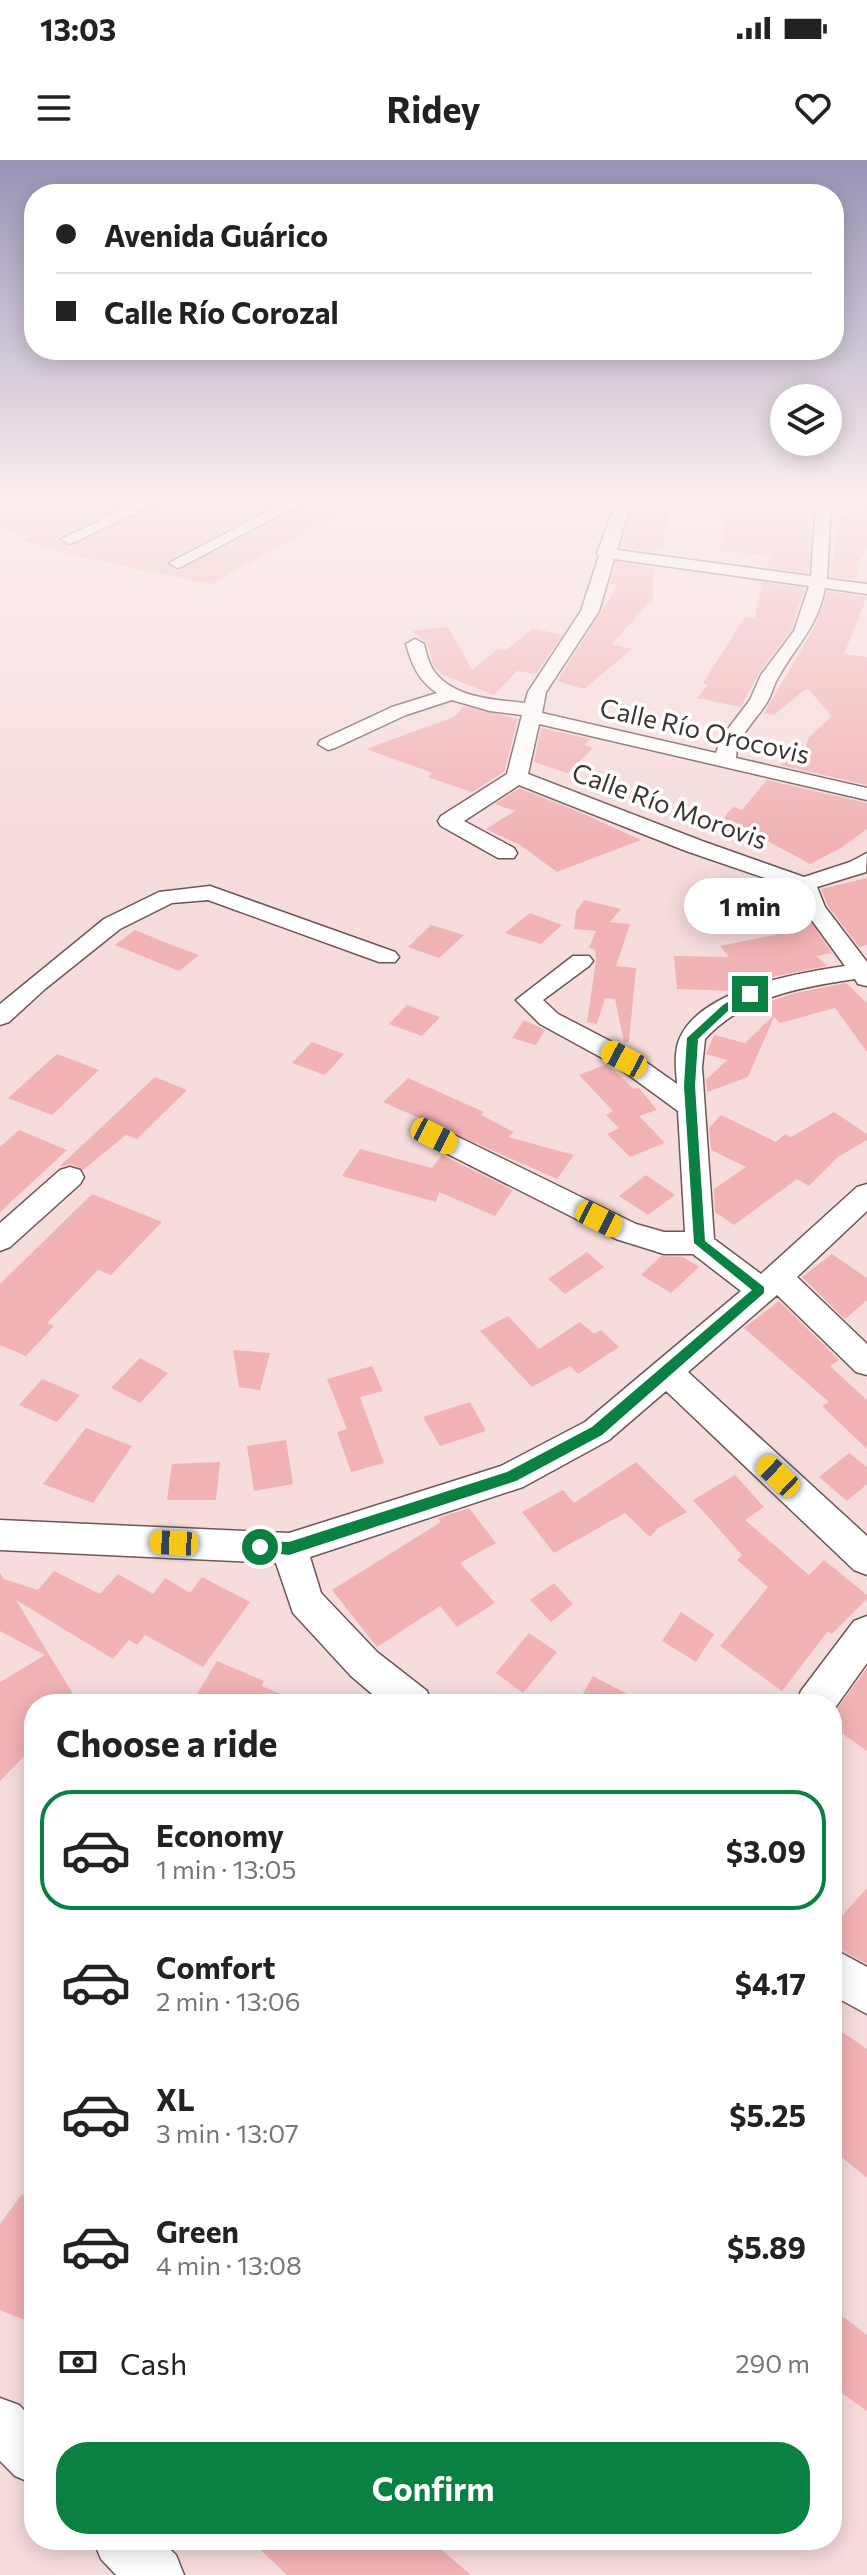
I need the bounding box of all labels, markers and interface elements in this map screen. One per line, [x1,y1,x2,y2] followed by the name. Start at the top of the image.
[40,10,116,47] text: 13:03
[32,86,76,130] icon: menu
[386,86,481,130] text: Ridey
[791,86,835,130] icon: heart
[104,216,328,253] text: Avenida Guárico
[104,293,339,330] text: Calle Río Corozal
[770,384,842,456] map controls
[770,384,842,456] button: layers
[597,691,813,769] street label: Calle Río Orocovis
[568,755,772,855] street label: Calle Río Morovis
[684,878,816,934] callout: 1 min
[719,890,781,921] text: 1 min
[732,976,768,1012] route end
[597,1037,651,1081] car
[407,1114,461,1158] car
[572,1197,626,1241] car
[752,1451,804,1501] car
[242,1529,278,1565] route start
[149,1530,199,1556] car
[56,1720,277,1764] text: Choose a ride
[60,1814,132,1886] icon: car
[156,1816,284,1853] text: Economy
[726,1832,806,1869] text: $3.09
[156,1853,296,1884] text: 1 min · 13:05
[60,1946,132,2018] icon: car
[156,1948,275,1985] text: Comfort
[735,1964,806,2001] text: $4.17
[156,1985,301,2016] text: 2 min · 13:06
[60,2078,132,2150] icon: car
[156,2080,195,2117] text: XL
[729,2096,806,2133] text: $5.25
[156,2117,299,2148] text: 3 min · 13:07
[60,2210,132,2282] icon: car
[156,2212,239,2249] text: Green
[727,2228,806,2265] text: $5.89
[156,2249,302,2280] text: 4 min · 13:08
[56,2340,100,2384] icon: cash
[120,2344,187,2381] text: Cash
[735,2347,810,2378] text: 290 m
[56,2442,810,2534] button: Confirm

